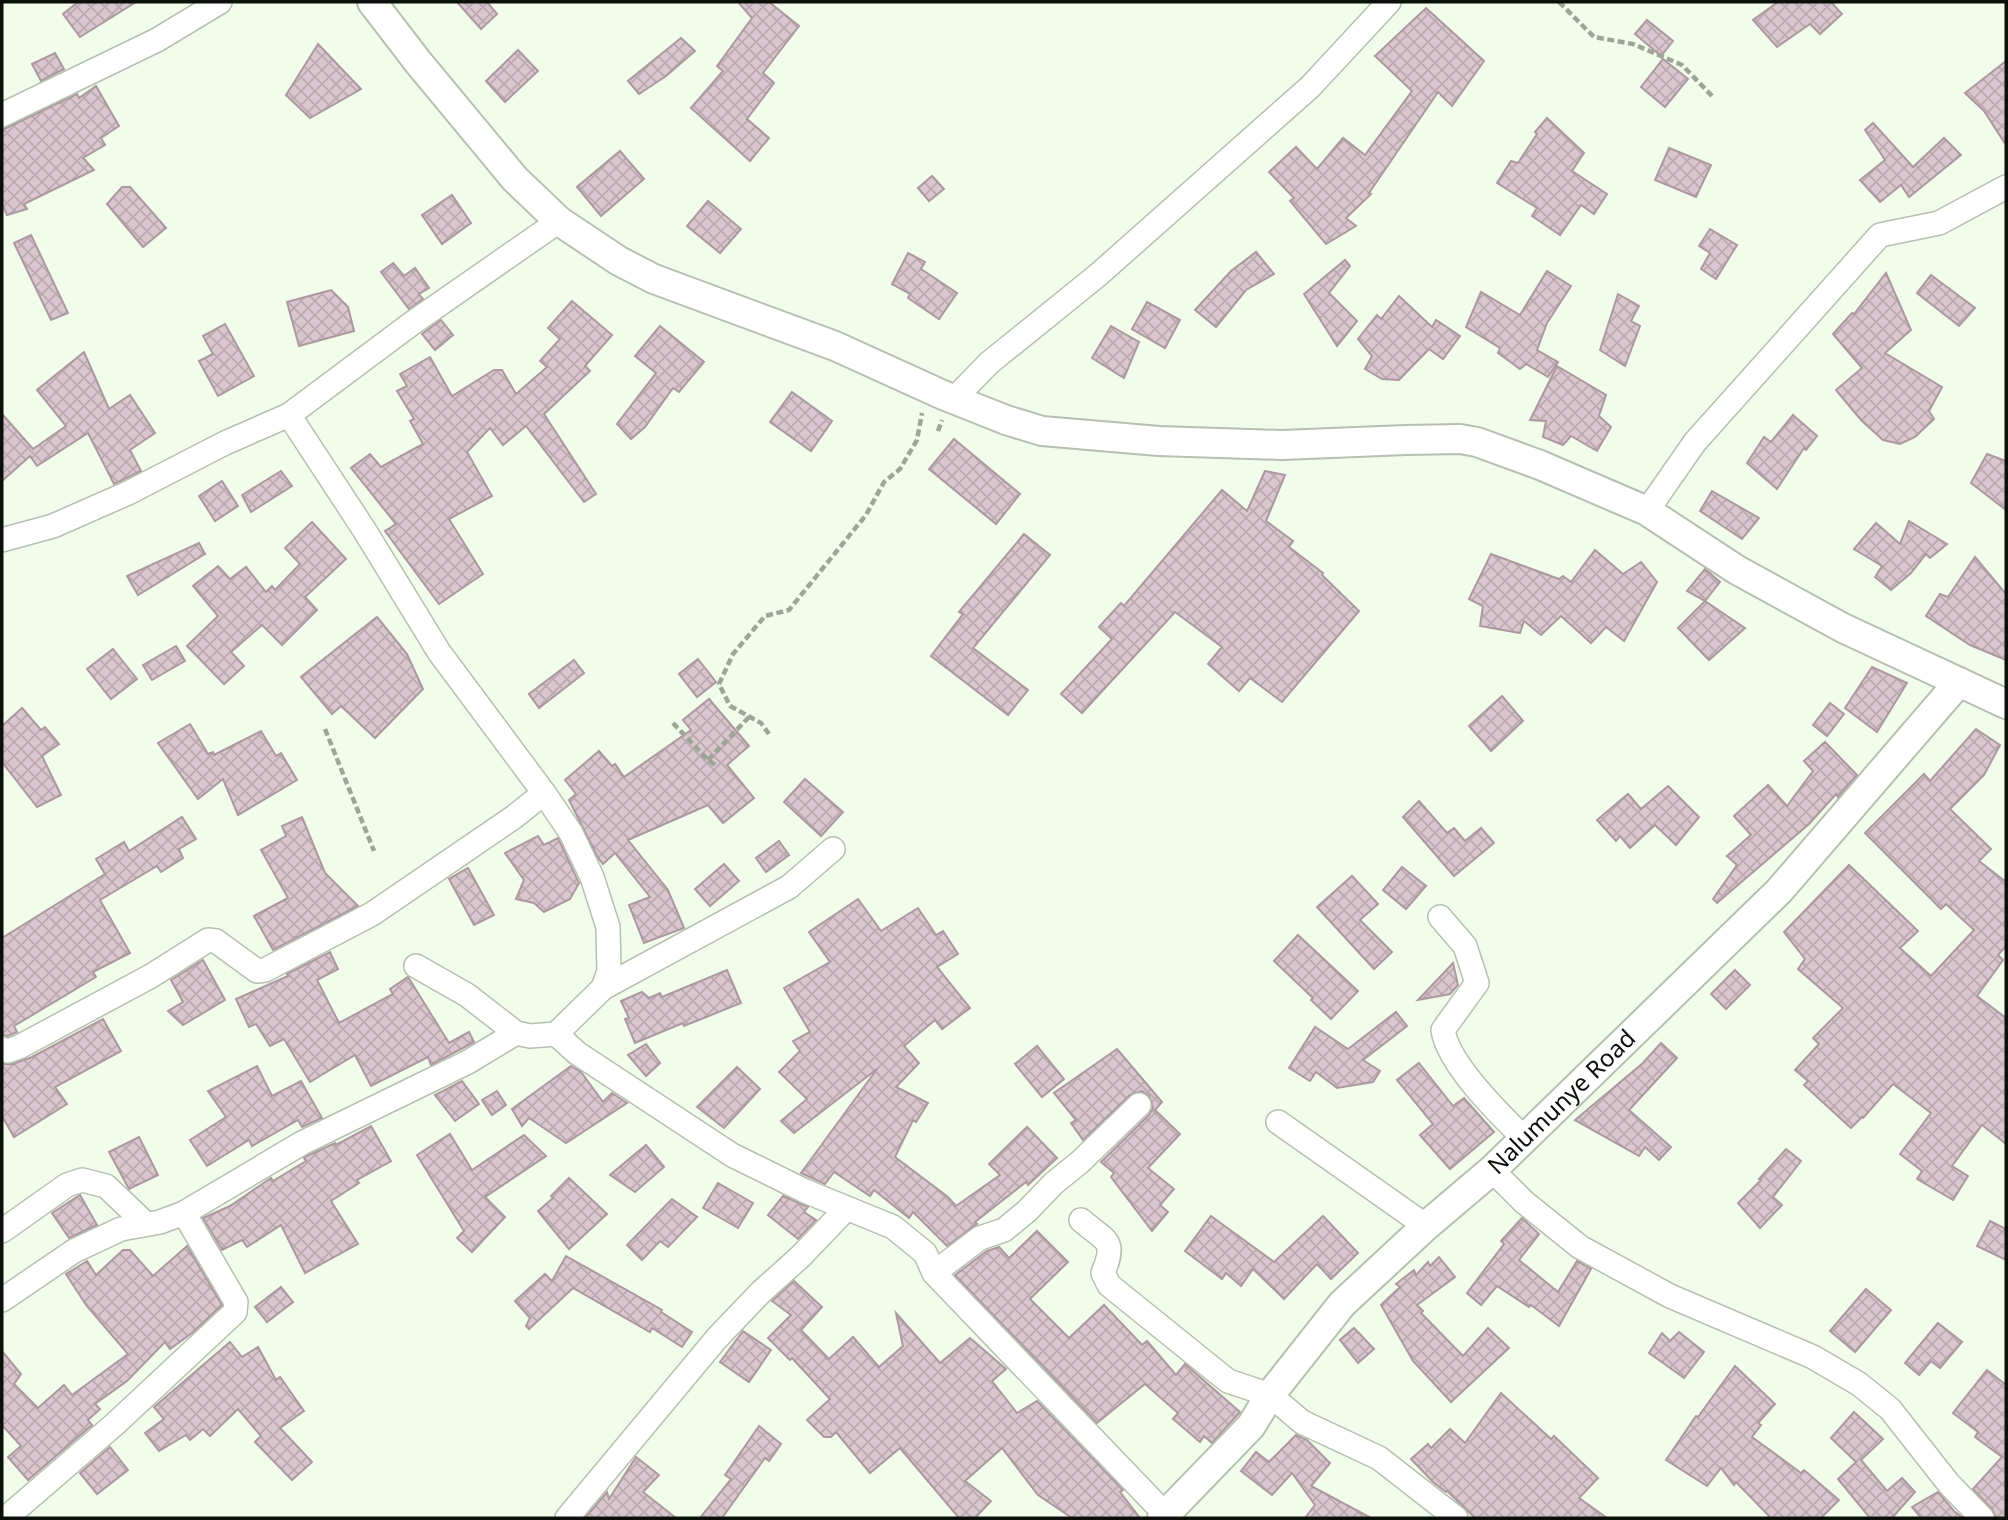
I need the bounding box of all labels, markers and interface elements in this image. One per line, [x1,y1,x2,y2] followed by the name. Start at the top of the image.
[1480,1021,1642,1181] street label: Nalumunye Road

